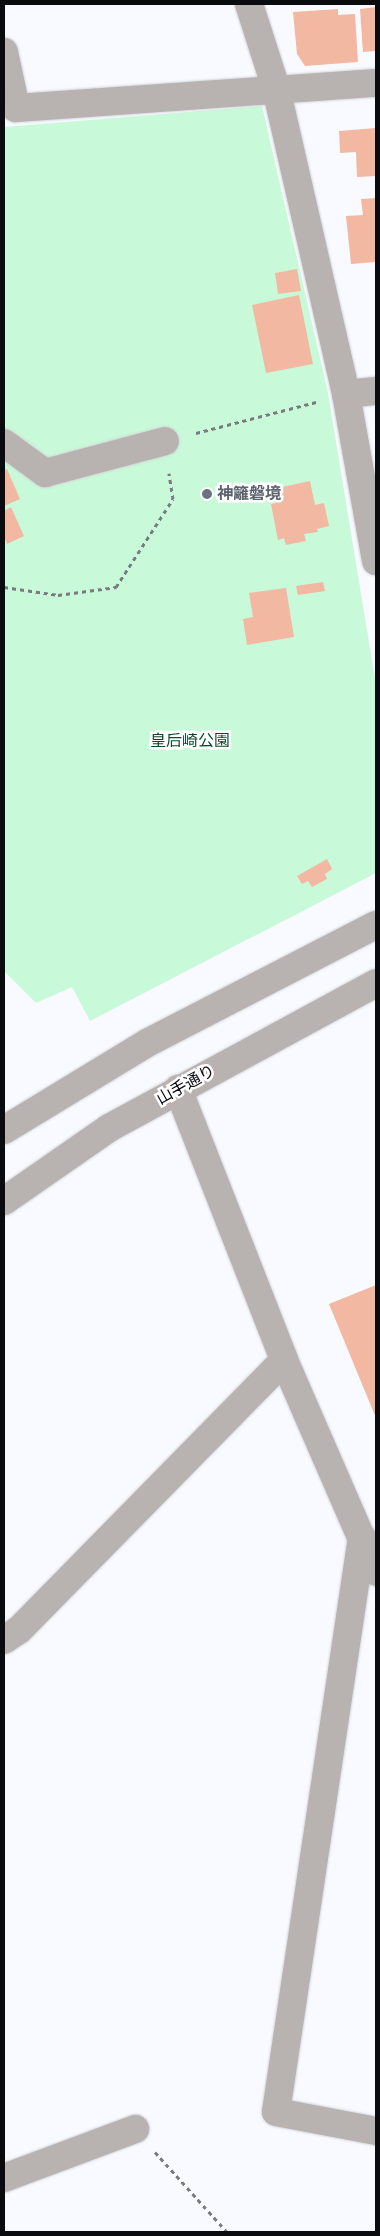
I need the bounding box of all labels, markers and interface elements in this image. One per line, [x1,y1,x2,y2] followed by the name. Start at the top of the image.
[217,484,281,504] place label: 神籬磐境
[201,488,213,500] marker: 神籬磐境
[150,731,230,751] park label: 皇后崎公園
[153,1061,219,1109] street label: 山手通り

